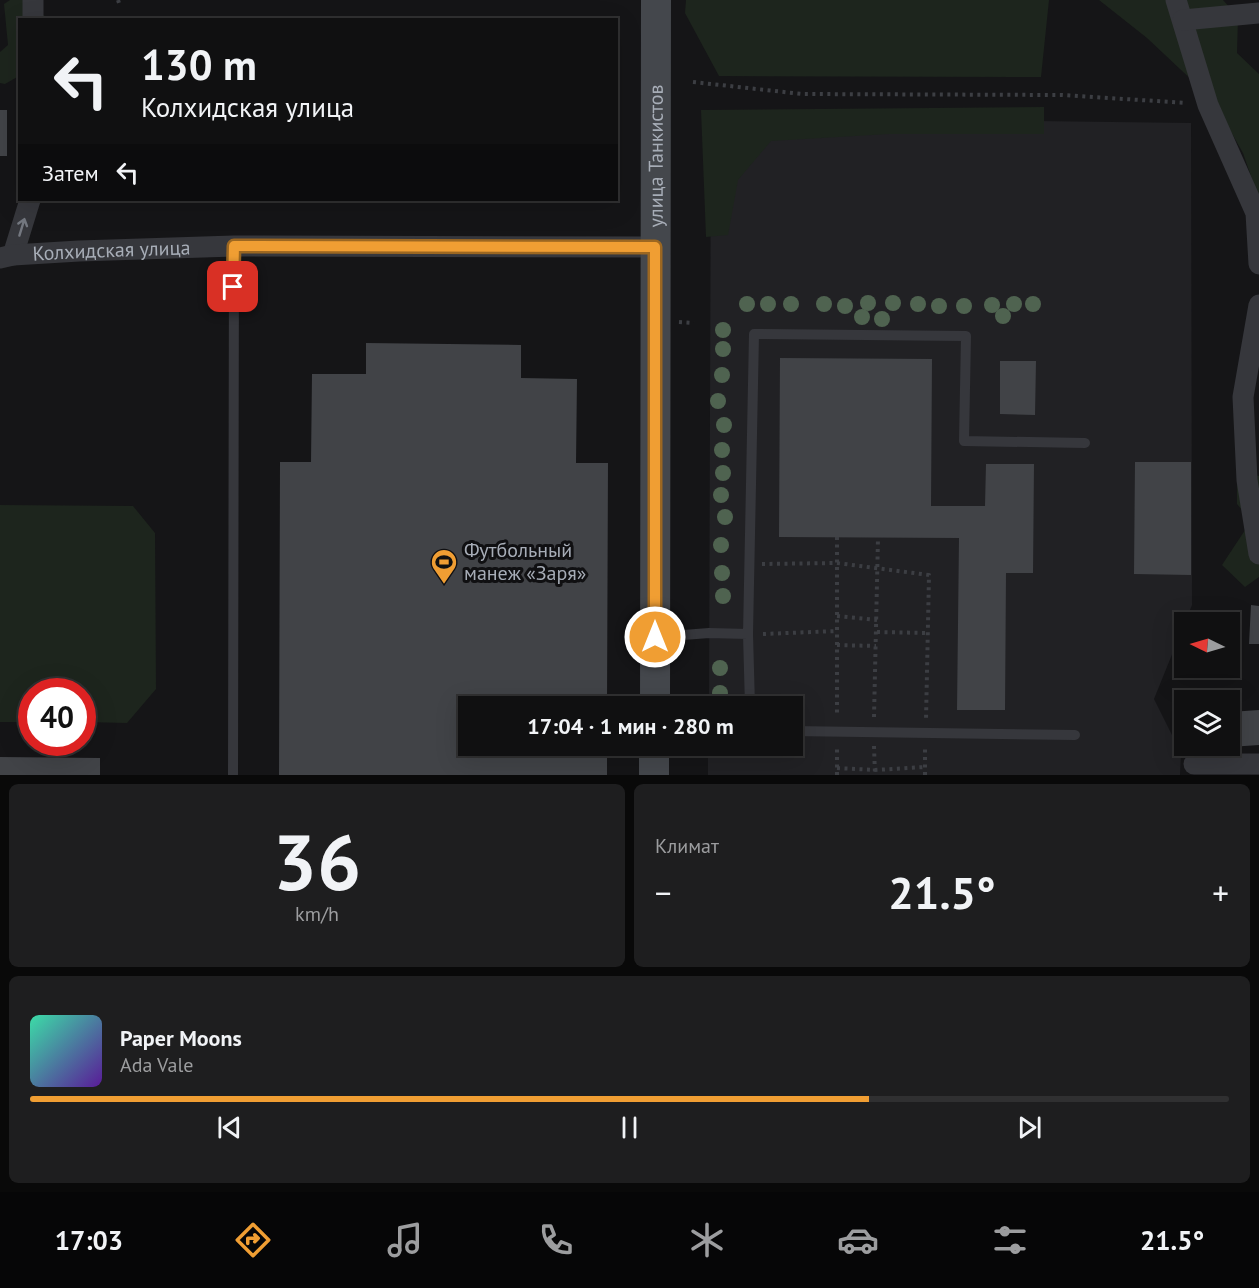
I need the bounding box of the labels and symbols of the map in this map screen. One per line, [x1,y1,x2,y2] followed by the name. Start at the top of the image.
[643,85,669,227] street label: улица Танкистов
[17,218,28,237] one-way arrow
[32,234,191,267] street label: Колхидская улица
[207,261,258,312] pin
[464,537,586,586] place label: Футбольный манеж «Заря»
[429,547,459,585] sports icon: Футбольный манеж «Заря»
[623,605,687,669] position arrow
[1174,612,1240,678] north arrow
[18,678,96,756] speed limit sign: 40

